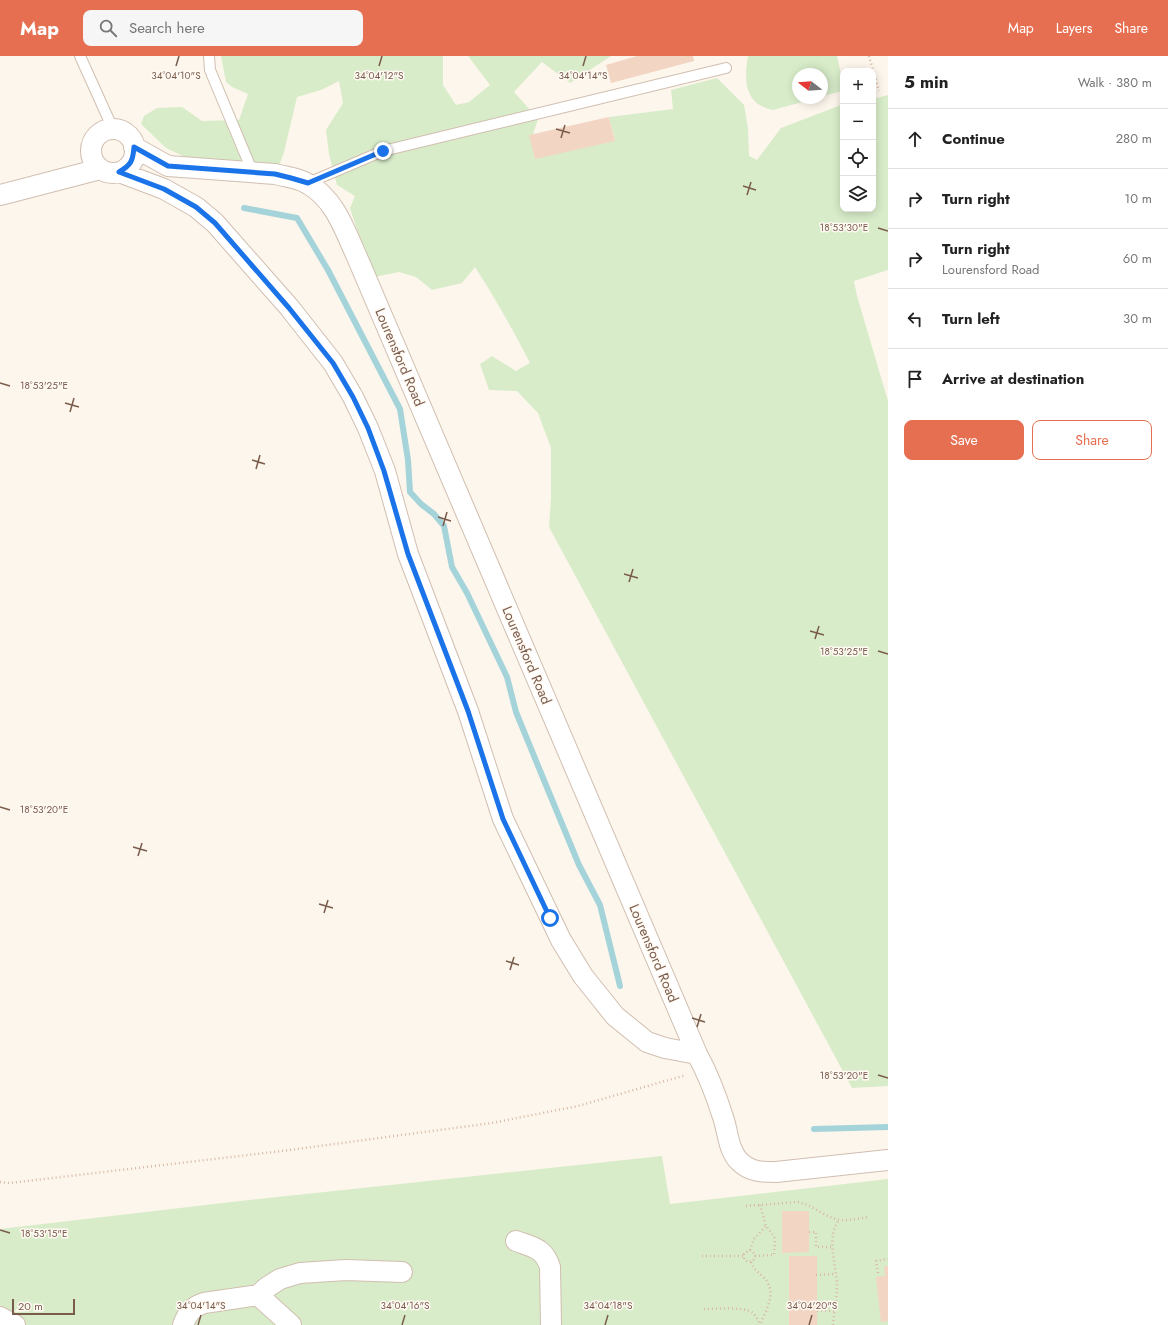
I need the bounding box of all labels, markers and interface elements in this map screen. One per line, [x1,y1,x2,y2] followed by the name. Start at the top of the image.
[83,10,363,46] search box
[20,15,59,42] text: Map
[97,17,119,39] icon: search
[129,17,205,39] text: Search here
[1008,18,1034,38] text: Map
[1056,18,1092,38] text: Layers
[1114,18,1148,38] text: Share
[151,68,201,83] text: 34°04'10"S
[354,68,404,83] text: 34°04'12"S
[558,68,608,83] text: 34°04'14"S
[792,68,828,104] north arrow
[840,68,876,212] map controls
[840,68,876,104] button: +
[904,70,948,94] text: 5 min
[1078,73,1152,92] text: Walk · 380 m
[840,104,876,140] button: −
[904,128,926,150] icon: ahead
[942,128,1005,150] text: Continue
[1116,129,1152,148] text: 280 m
[840,140,876,176] button: locate
[374,142,392,160] route end
[840,176,876,212] button: layers
[904,188,926,210] icon: right
[942,188,1010,210] text: Turn right
[1124,189,1152,208] text: 10 m
[820,220,868,235] text: 18°53'30"E
[942,238,1010,260] text: Turn right
[904,248,926,270] icon: right
[1123,249,1152,268] text: 60 m
[942,260,1039,279] text: Lourensford Road
[370,305,430,409] street label: Lourensford Road
[904,308,926,330] icon: left
[942,308,1000,330] text: Turn left
[1123,309,1152,328] text: 30 m
[904,368,926,390] icon: arrive
[942,368,1084,390] text: Arrive at destination
[20,378,68,393] text: 18°53'25"E
[904,420,1024,460] button: Save
[1032,420,1152,460] button: Share
[497,603,557,707] street label: Lourensford Road
[820,644,868,659] text: 18°53'25"E
[20,802,68,817] text: 18°53'20"E
[624,901,684,1005] street label: Lourensford Road
[541,909,559,927] route start
[820,1068,868,1083] text: 18°53'20"E
[21,1226,67,1241] text: 18°53'15"E
[12,1297,75,1316] scale bar
[18,1298,43,1314] text: 20 m
[176,1298,226,1313] text: 34°04'14"S
[380,1298,430,1313] text: 34°04'16"S
[584,1298,633,1313] text: 34°04'18"S
[787,1298,838,1313] text: 34°04'20"S

